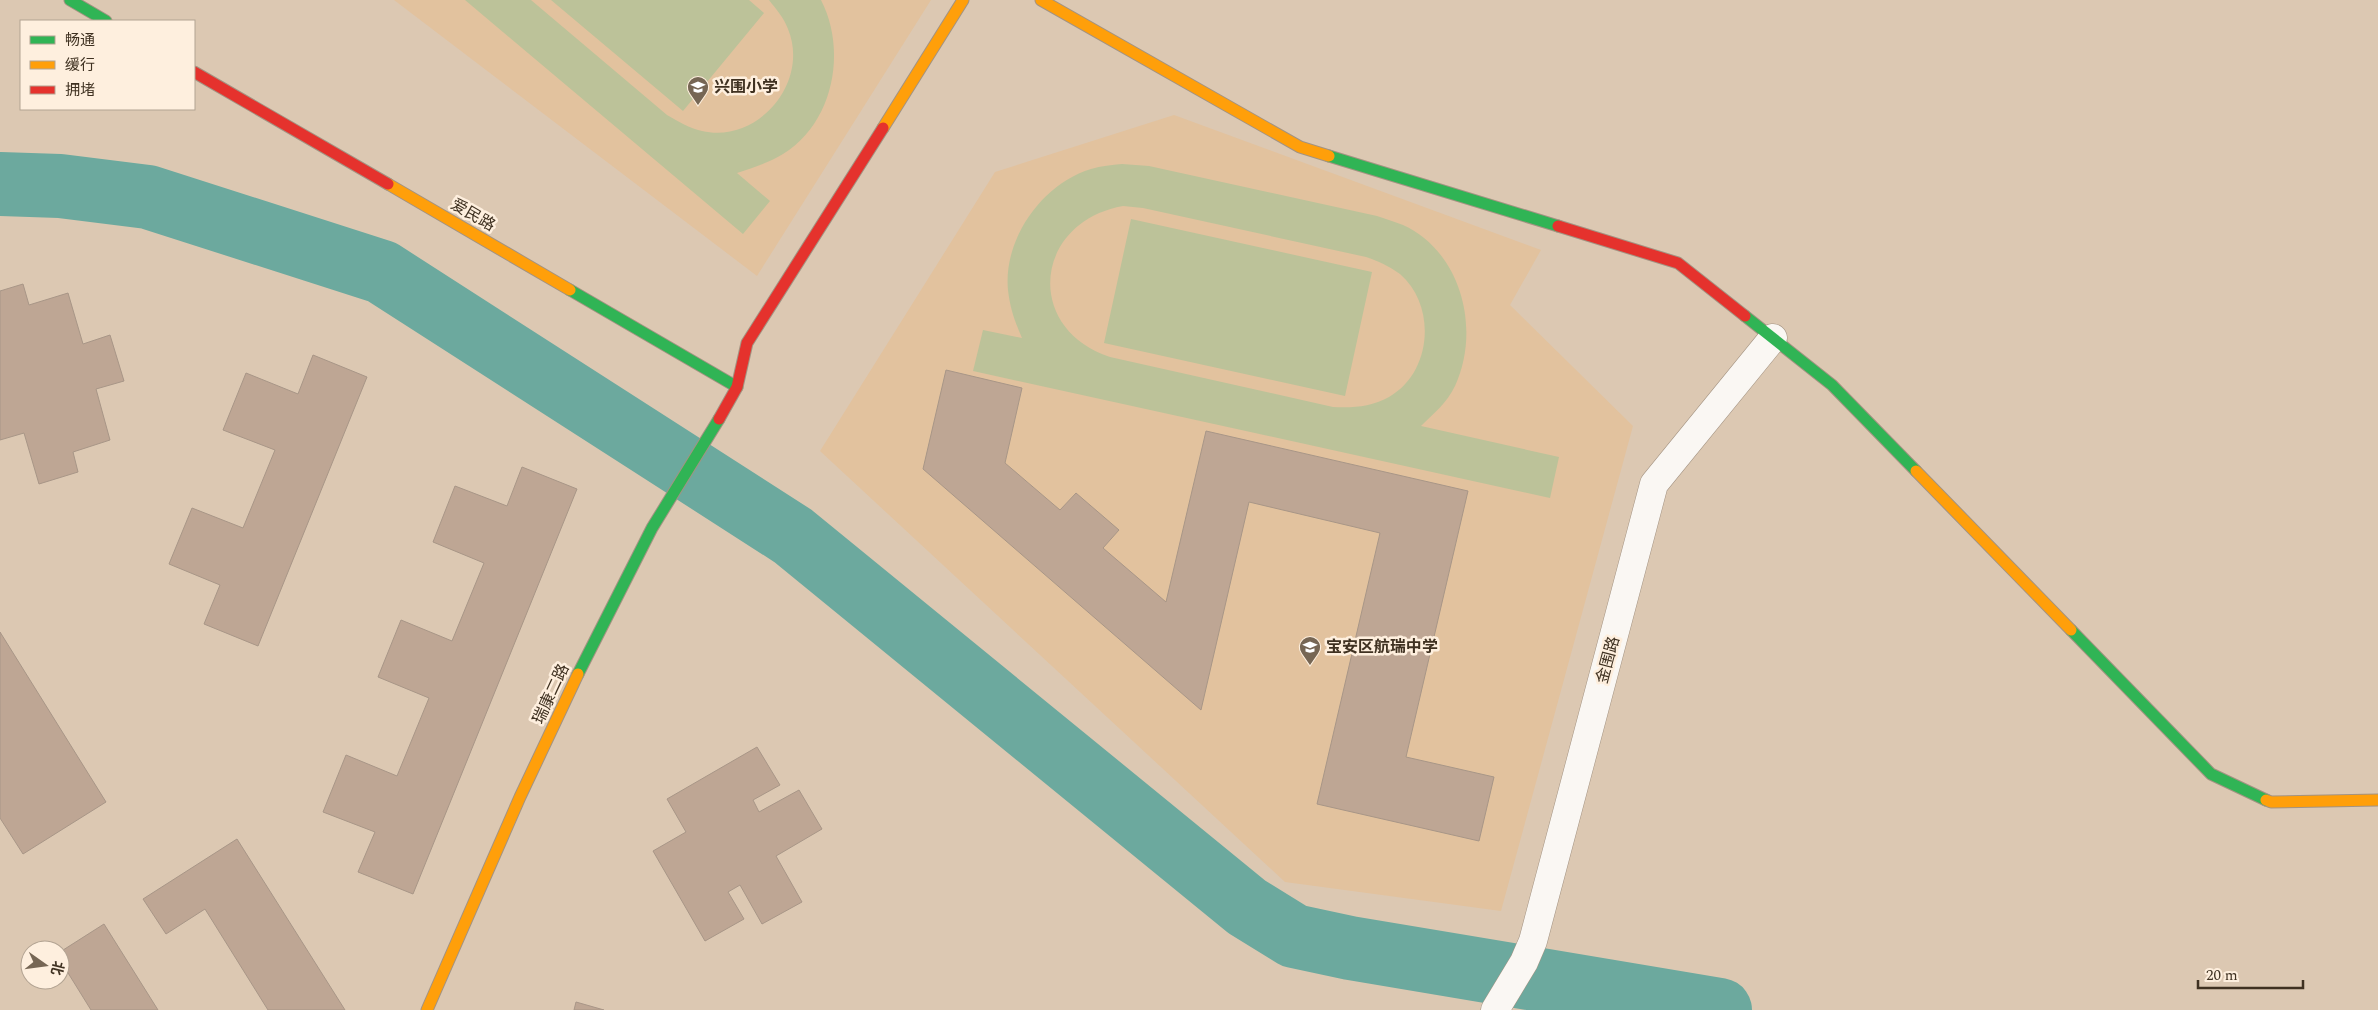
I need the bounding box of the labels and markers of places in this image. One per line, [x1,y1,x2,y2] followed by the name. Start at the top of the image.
[686,75,710,106] school or university icon: 兴围小学
[714,75,778,99] place label: 兴围小学
[1298,635,1322,666] school or university icon: 宝安区航瑞中学
[1326,635,1438,659] place label: 宝安区航瑞中学

